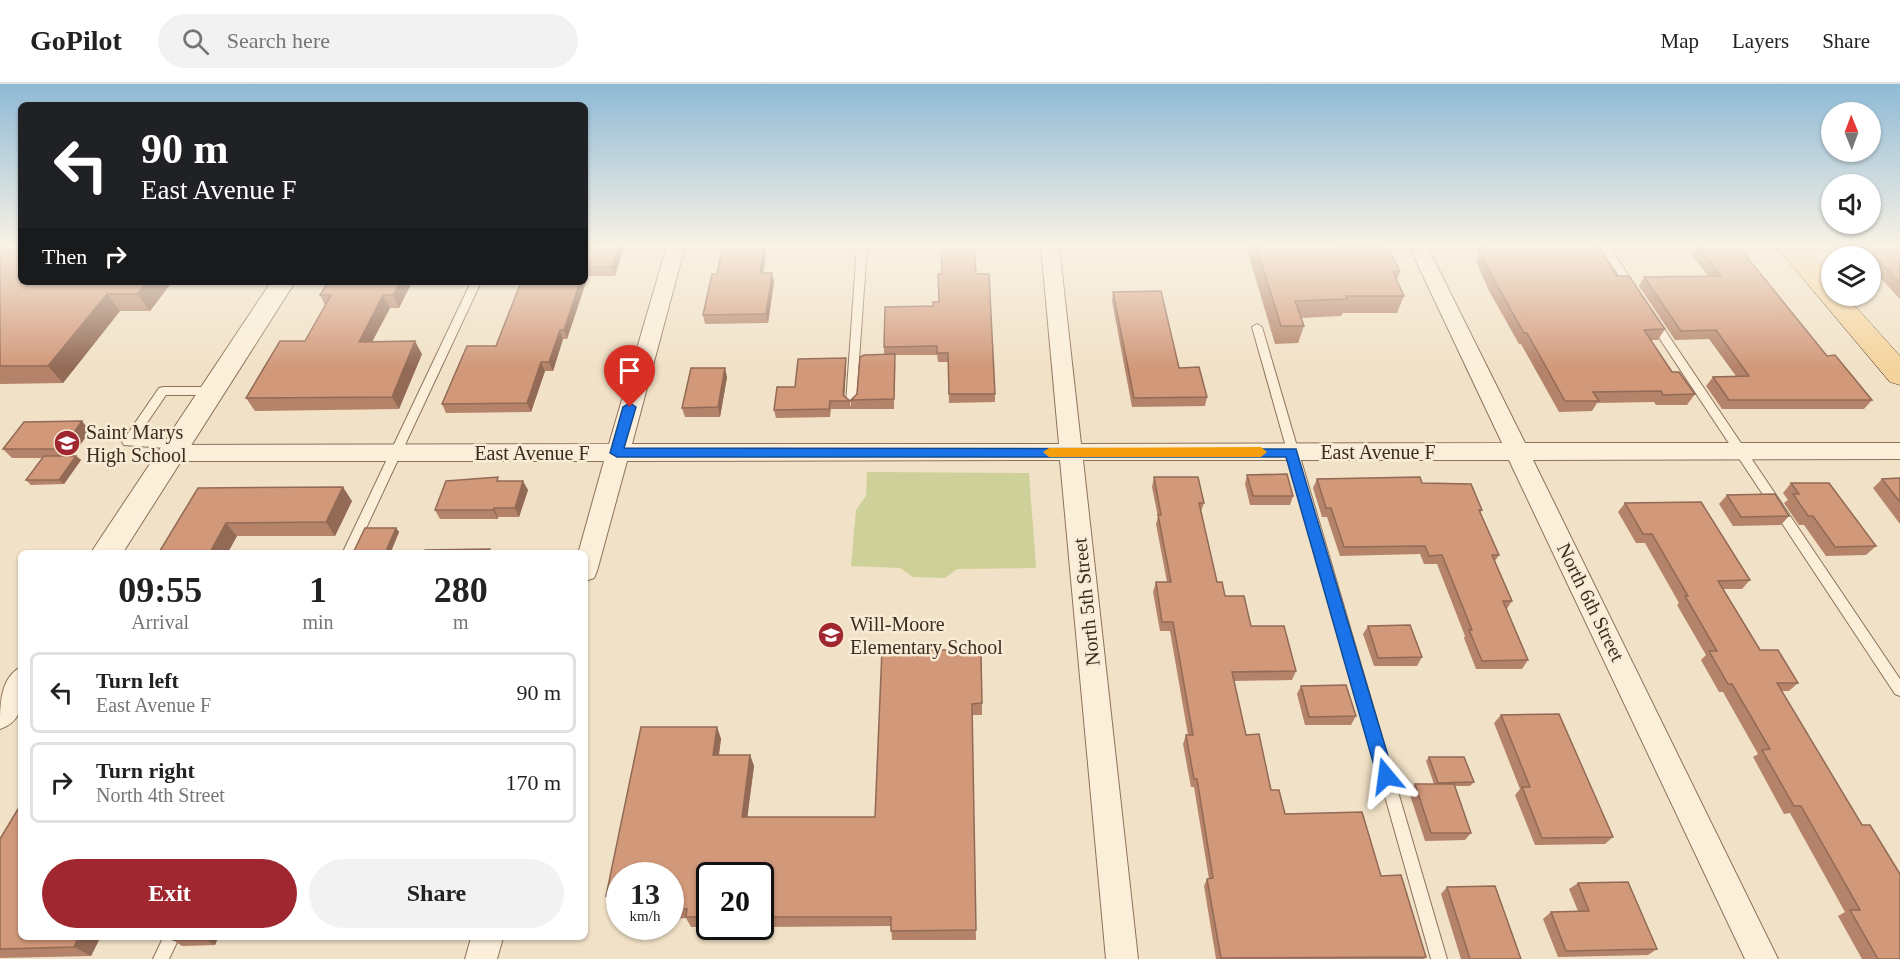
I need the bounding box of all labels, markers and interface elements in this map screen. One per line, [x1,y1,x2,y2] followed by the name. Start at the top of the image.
[158,14,578,68] search box
[30,25,122,56] text: GoPilot
[179,25,212,58] icon: search
[227,28,330,53] text: Search here
[1661,29,1699,53] text: Map
[1732,29,1789,53] text: Layers
[1822,29,1870,53] text: Share
[1821,102,1881,162] north arrow
[1821,102,1881,306] map controls
[42,126,120,204] icon: left
[141,126,229,172] text: 90 m
[1821,174,1881,234] button: sound
[141,175,296,205] text: East Avenue F
[99,240,132,273] icon: right
[42,244,87,269] text: Then
[1821,246,1881,306] button: layers
[604,345,655,407] pin
[613,354,646,387] icon: arrive
[86,421,187,467] place label: Saint Marys High School
[52,428,82,458] school or university icon: Saint Marys High School
[1320,441,1436,463] street label: East Avenue F
[474,442,590,464] street label: East Avenue F
[1068,536,1104,667] street label: North 5th Street
[1553,539,1629,665] street label: North 6th Street
[118,570,202,610] text: 09:55
[309,570,327,610] text: 1
[434,570,488,610] text: 280
[131,611,189,633] text: Arrival
[302,611,334,633] text: min
[453,611,469,633] text: m
[850,613,1003,659] place label: Will-Moore Elementary School
[816,620,846,650] school or university icon: Will-Moore Elementary School
[96,668,179,693] text: Turn left
[45,676,78,709] icon: left
[516,680,561,705] text: 90 m
[96,694,211,716] text: East Avenue F
[1354,744,1418,808] position arrow
[96,758,195,783] text: Turn right
[45,766,78,799] icon: right
[505,770,561,795] text: 170 m
[96,784,225,806] text: North 4th Street
[42,859,297,928] button: Exit
[309,859,564,928] button: Share
[696,862,774,940] speed limit sign: 20
[630,877,660,910] text: 13
[630,908,660,924] text: km/h

